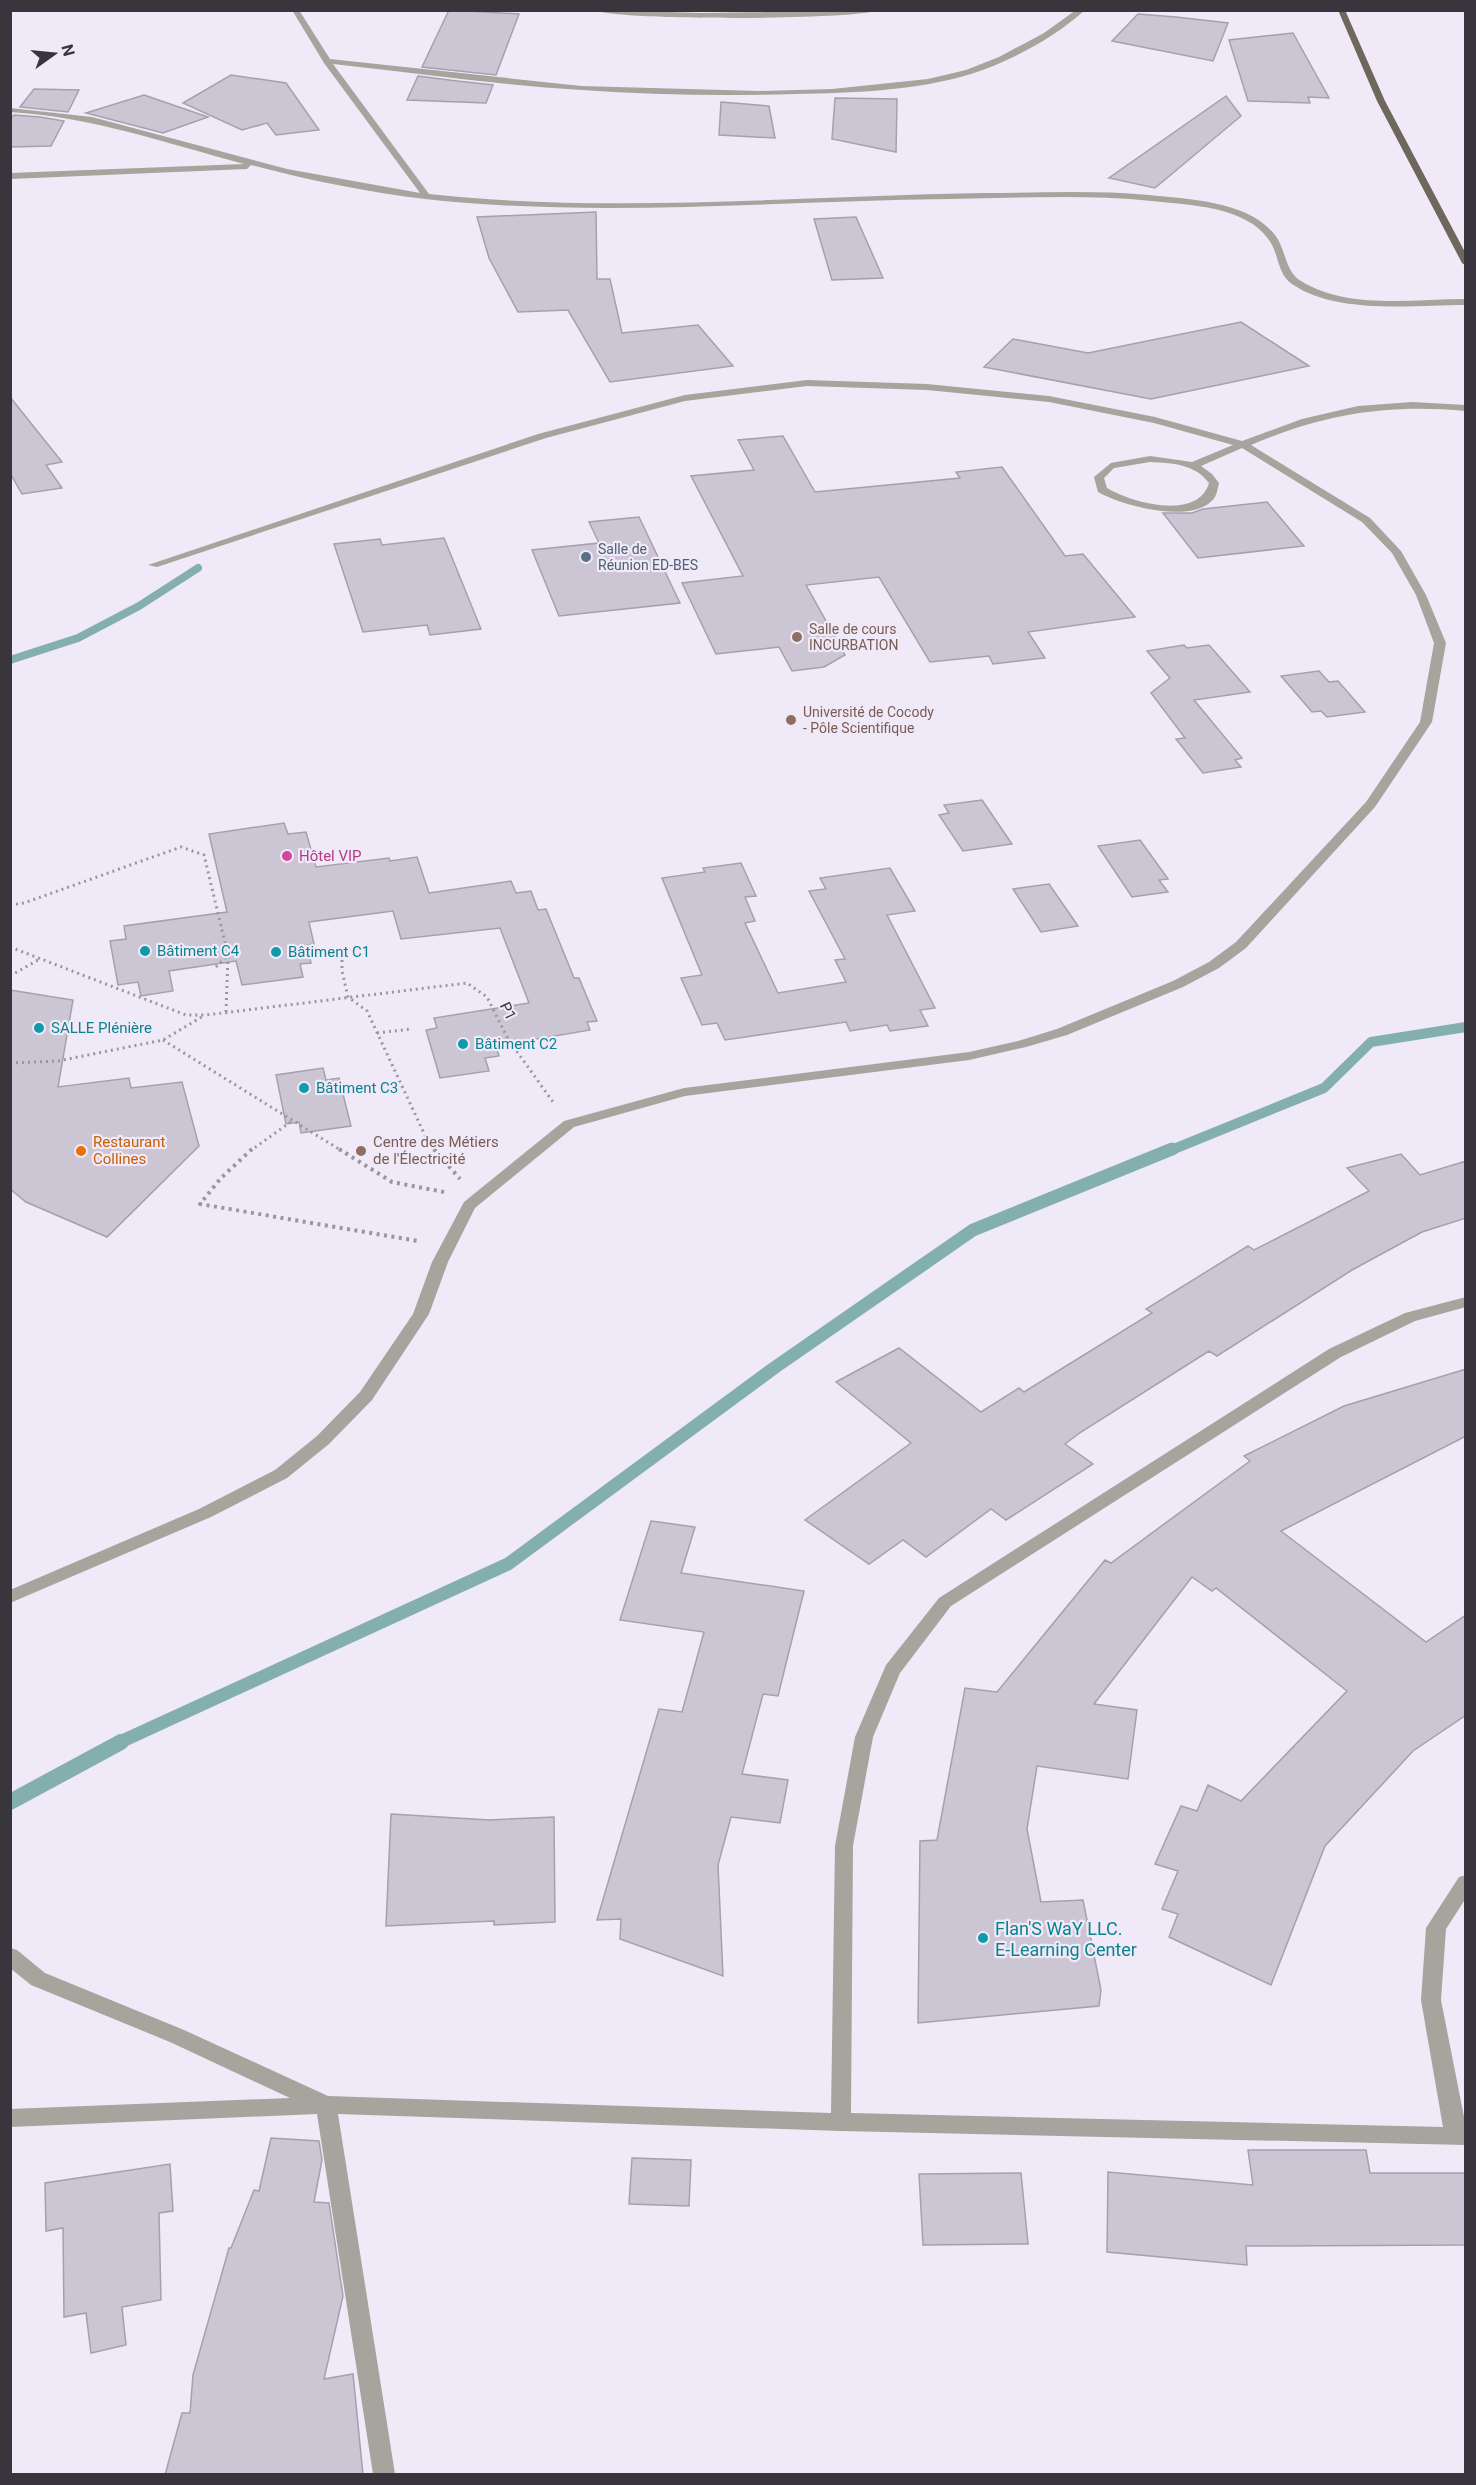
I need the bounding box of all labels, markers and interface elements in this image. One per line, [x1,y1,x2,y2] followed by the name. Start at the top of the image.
[24,24,84,84] north arrow
[57,42,79,58] text: N
[598,541,698,573] place label: Salle de Réunion ED-BES
[579,550,593,564] marker: Salle de Réunion ED-BES
[809,621,898,653] place label: Salle de cours INCURBATION
[790,630,804,644] marker: Salle de cours INCURBATION
[803,704,934,736] place label: Université de Cocody - Pôle Scientifique
[784,713,798,727] marker: Université de Cocody - Pôle Scientifique
[299,847,362,865] place label: Hôtel VIP
[280,849,294,863] marker: Hôtel VIP
[157,942,240,960] place label: Bâtiment C4
[288,943,370,961] place label: Bâtiment C1
[138,944,152,958] marker: Bâtiment C4
[269,945,283,959] marker: Bâtiment C1
[496,999,520,1023] street label: P1
[51,1019,152,1037] place label: SALLE Plénière
[32,1021,46,1035] marker: SALLE Plénière
[475,1035,557,1053] place label: Bâtiment C2
[456,1037,470,1051] marker: Bâtiment C2
[316,1079,398,1097] place label: Bâtiment C3
[297,1081,311,1095] marker: Bâtiment C3
[93,1133,166,1168] place label: Restaurant Collines
[373,1133,499,1168] place label: Centre des Métiers de l'Électricité
[74,1144,88,1158] marker: Restaurant Collines
[354,1144,368,1158] marker: Centre des Métiers de l'Électricité
[995,1918,1137,1960] place label: Flan'S WaY LLC. E-Learning Center
[976,1931,990,1945] marker: Flan'S WaY LLC. E-Learning Center

